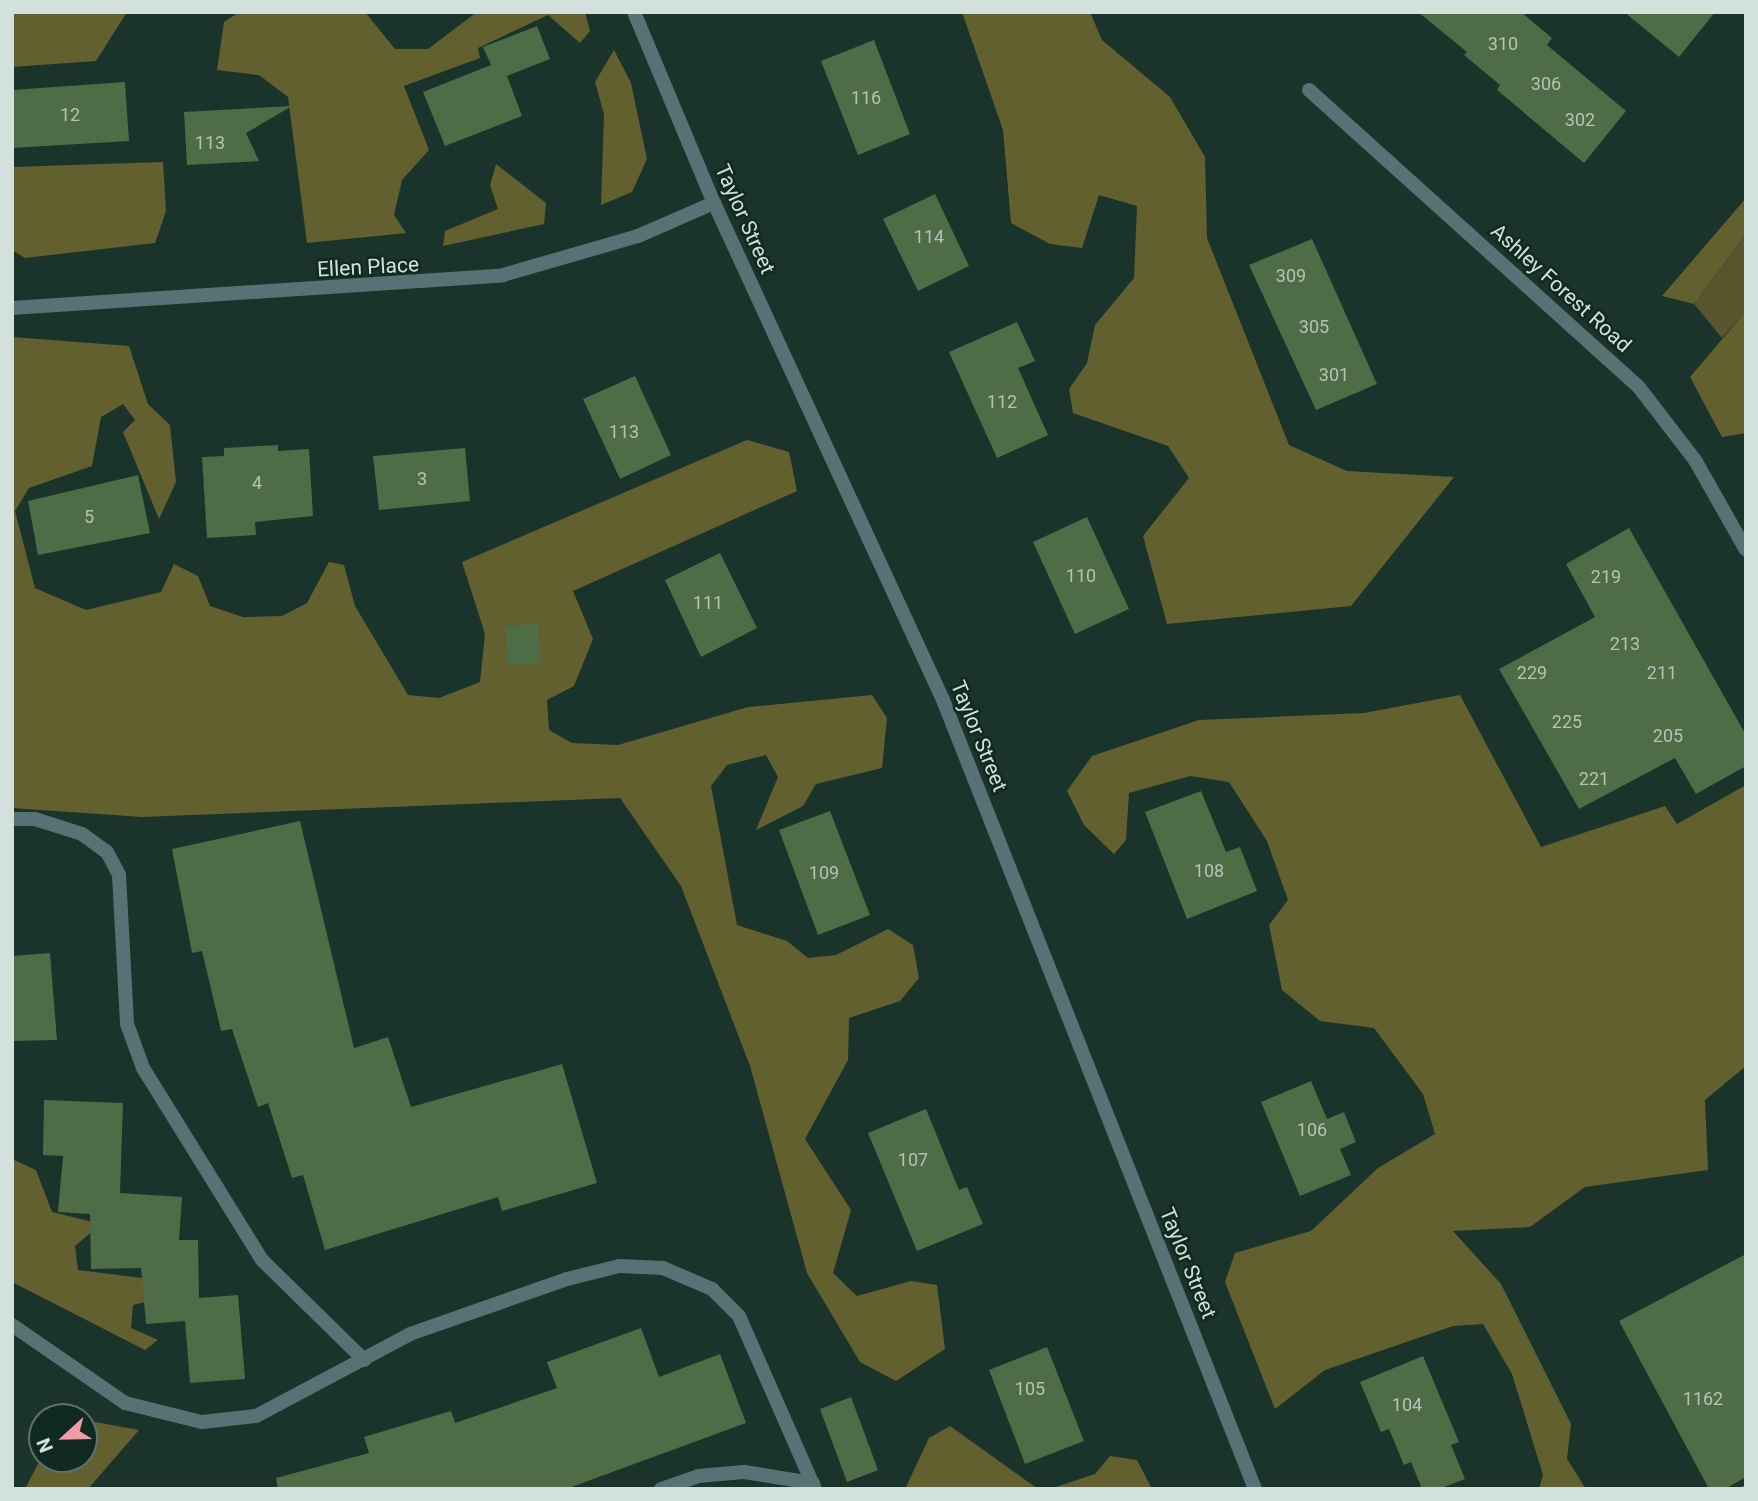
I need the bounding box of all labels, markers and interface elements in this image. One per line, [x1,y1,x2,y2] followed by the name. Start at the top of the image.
[1488,33,1518,55] house number: 310
[1531,73,1561,95] house number: 306
[851,87,881,109] house number: 116
[60,104,80,126] house number: 12
[1565,109,1595,131] house number: 302
[195,132,225,154] house number: 113
[710,160,780,278] street label: Taylor Street
[1486,218,1636,358] street label: Ashley Forest Road
[914,226,944,248] house number: 114
[316,252,420,282] street label: Ellen Place
[1276,265,1306,287] house number: 309
[1299,316,1329,338] house number: 305
[1319,364,1349,386] house number: 301
[987,391,1017,413] house number: 112
[609,421,639,443] house number: 113
[417,468,427,490] house number: 3
[252,472,262,494] house number: 4
[84,506,94,528] house number: 5
[1066,565,1096,587] house number: 110
[1591,566,1621,588] house number: 219
[693,592,723,614] house number: 111
[1610,633,1640,655] house number: 213
[1517,662,1547,684] house number: 229
[1647,662,1677,684] house number: 211
[945,677,1013,795] street label: Taylor Street
[1552,711,1582,733] house number: 225
[1653,725,1683,747] house number: 205
[1579,768,1609,790] house number: 221
[1194,860,1224,882] house number: 108
[809,862,839,884] house number: 109
[1297,1119,1327,1141] house number: 106
[898,1149,928,1171] house number: 107
[1154,1204,1222,1322] street label: Taylor Street
[1015,1378,1045,1400] house number: 105
[1683,1388,1723,1410] house number: 1162
[1392,1394,1422,1416] house number: 104
[28,1403,98,1473] north arrow
[32,1435,58,1456] text: N

